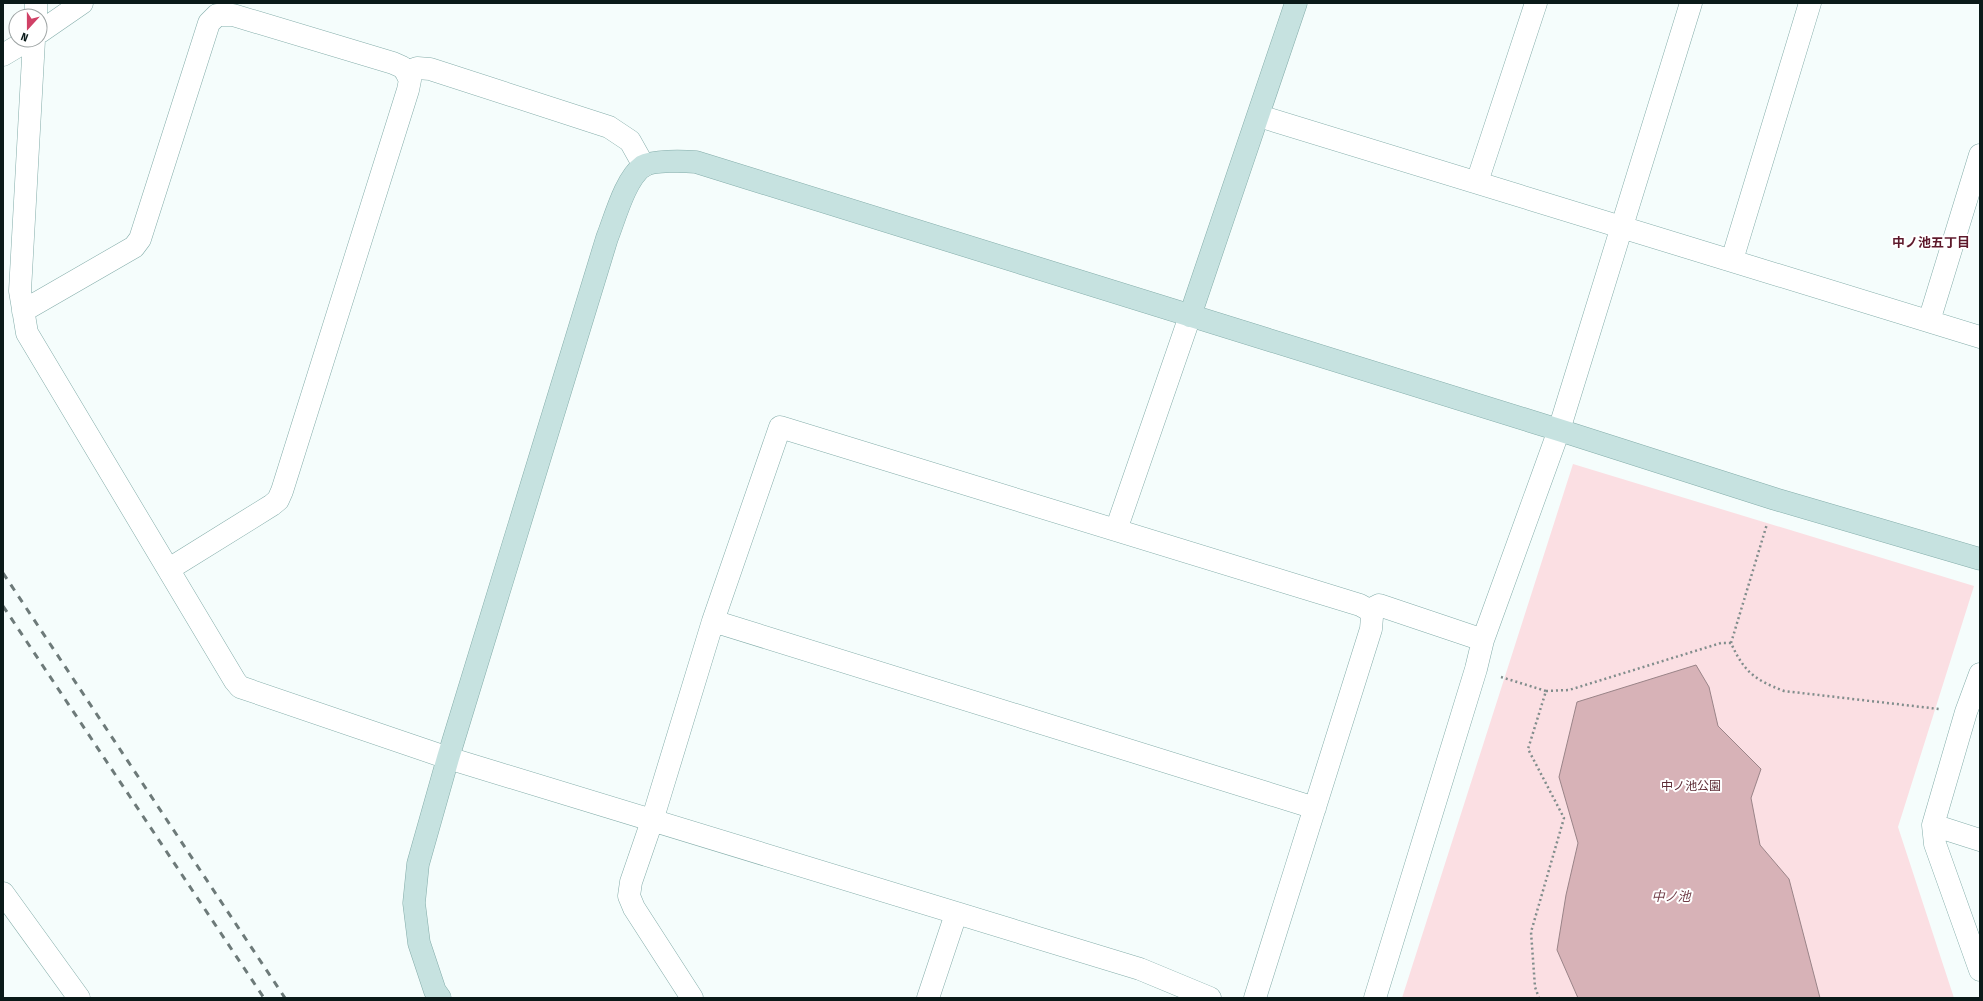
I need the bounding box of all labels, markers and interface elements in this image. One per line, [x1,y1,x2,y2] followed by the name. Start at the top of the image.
[8,8,48,48] north arrow
[19,30,30,44] text: N
[1892,235,1970,250] district label: 中ノ池五丁目
[1661,779,1721,793] park label: 中ノ池公園
[1651,889,1692,904] water label: 中ノ池

